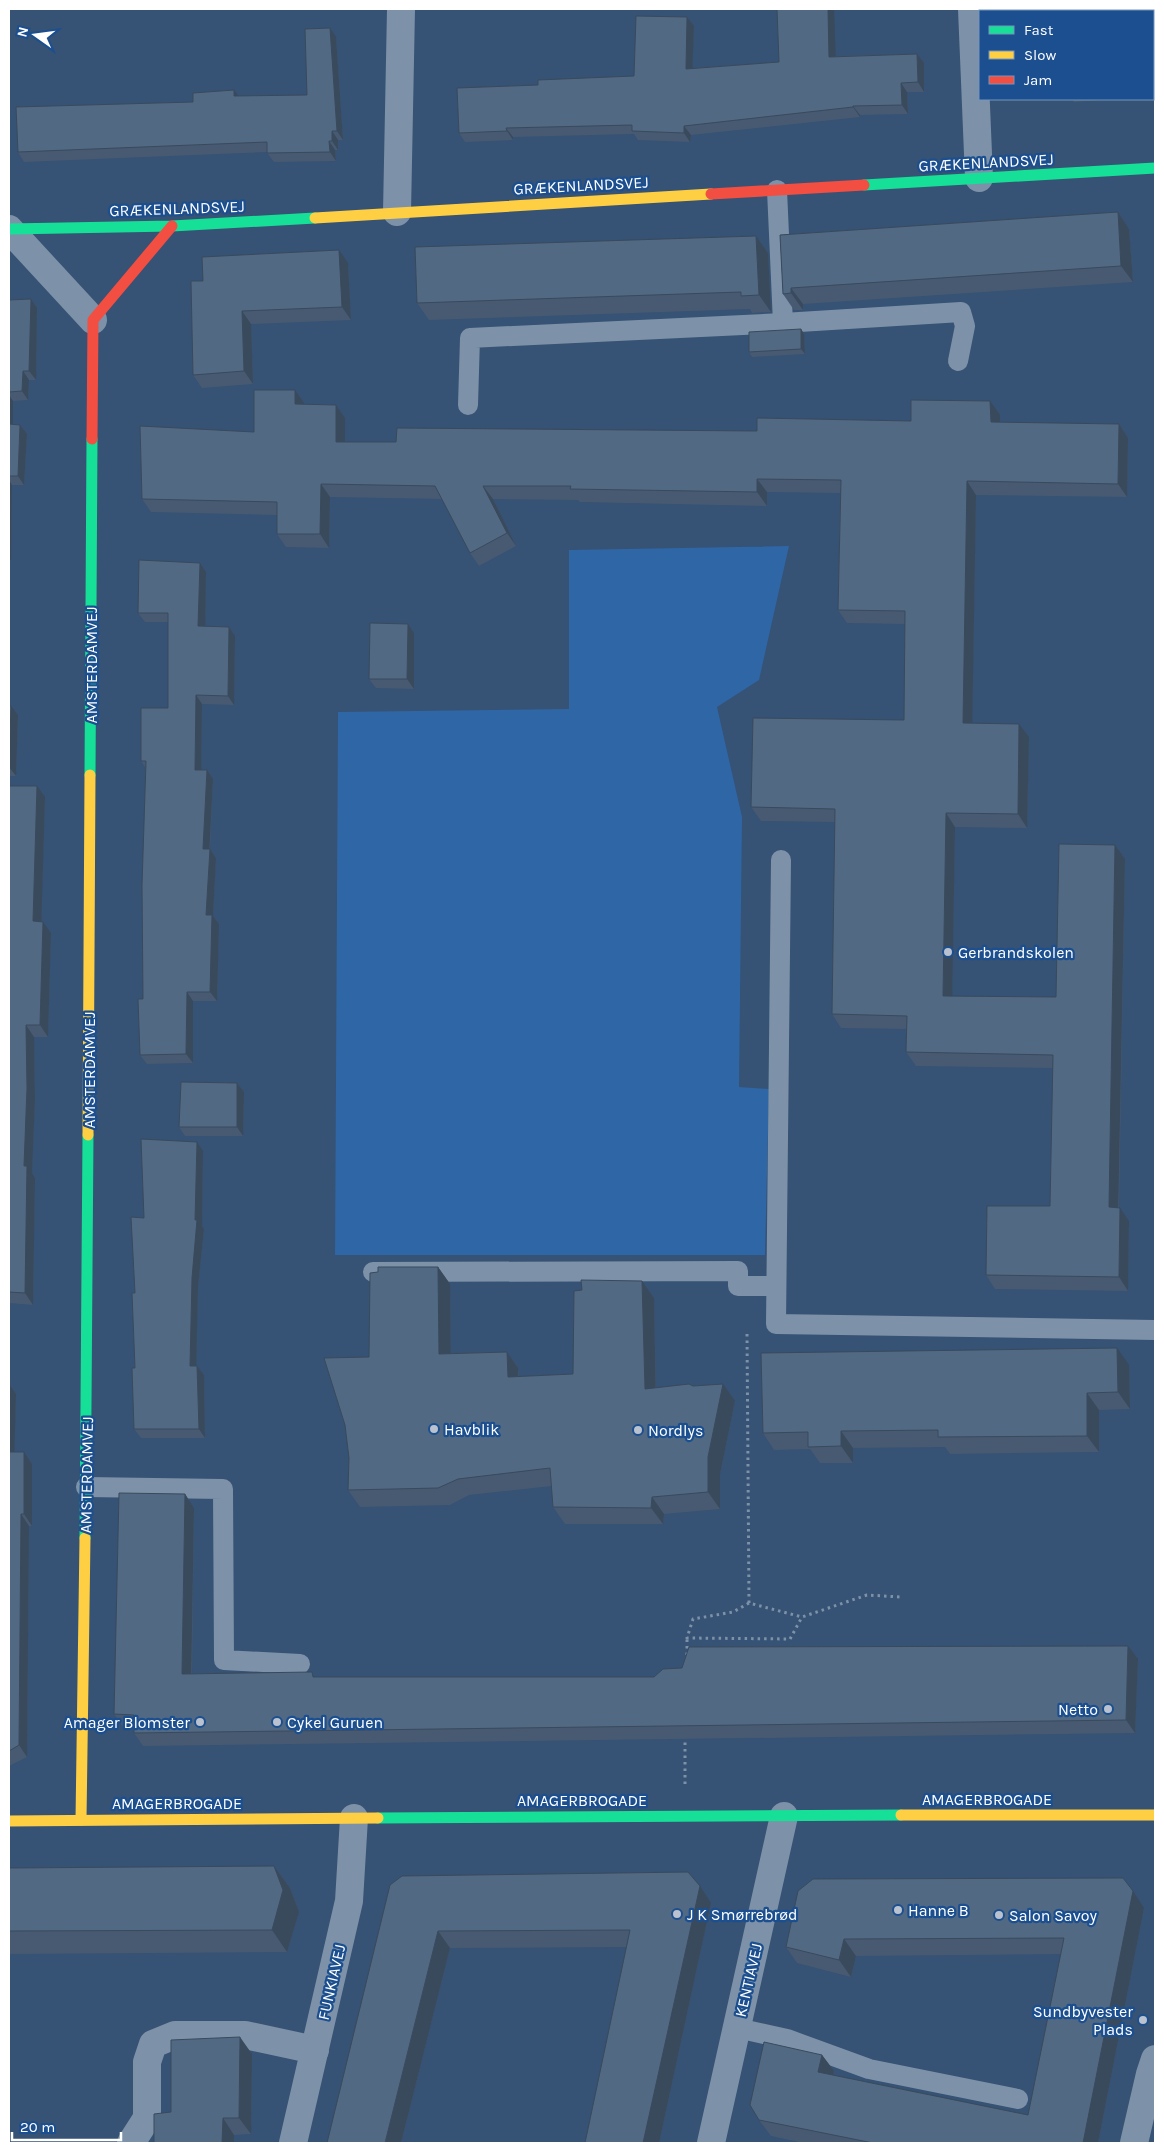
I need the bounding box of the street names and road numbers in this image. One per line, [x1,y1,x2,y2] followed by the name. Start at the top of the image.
[918,149,1054,176] street label: GRÆKENLANDSVEJ
[513,172,649,199] street label: GRÆKENLANDSVEJ
[109,197,245,220] street label: GRÆKENLANDSVEJ
[82,607,101,723] street label: AMSTERDAMVEJ
[80,1012,99,1128] street label: AMSTERDAMVEJ
[76,1416,97,1534] street label: AMSTERDAMVEJ
[922,1790,1052,1809] street label: AMAGERBROGADE
[517,1791,647,1810] street label: AMAGERBROGADE
[112,1794,242,1813] street label: AMAGERBROGADE
[731,1941,766,2019] street label: KENTIAVEJ
[314,1942,349,2022] street label: FUNKIAVEJ

